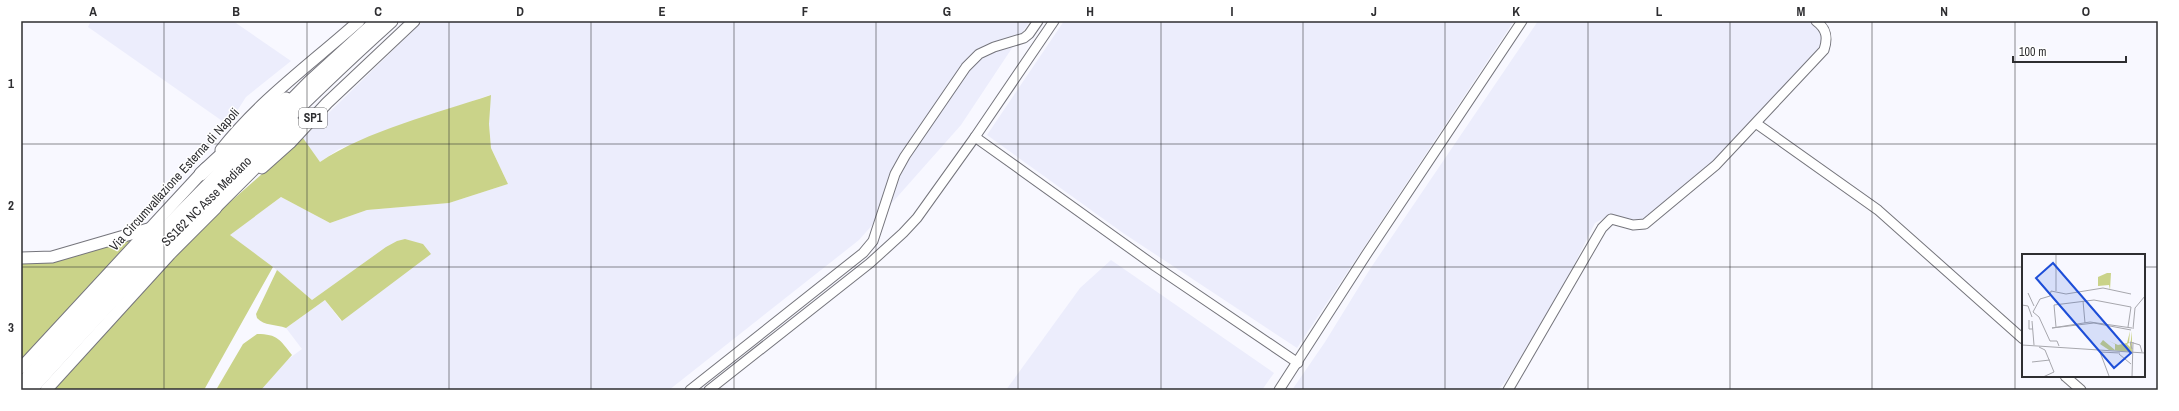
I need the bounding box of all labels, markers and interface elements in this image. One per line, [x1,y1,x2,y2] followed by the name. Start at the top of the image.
[89,3,97,20] text: A
[232,3,240,20] text: B
[374,3,382,20] text: C
[516,3,524,20] text: D
[658,3,666,20] text: E
[802,3,809,20] text: F
[943,3,951,20] text: G
[1086,3,1094,20] text: H
[1231,3,1234,20] text: I
[1371,3,1377,20] text: J
[1512,3,1520,20] text: K
[1656,3,1663,20] text: L
[1797,3,1806,20] text: M
[1940,3,1948,20] text: N
[2082,3,2090,20] text: O
[2013,38,2126,64] scale bar
[2019,44,2046,60] text: 100 m
[8,75,14,92] text: 1
[106,104,243,254] street label: Via Circumvallazione Esterna di Napoli
[299,108,327,128] road number: SP1
[158,153,255,250] street label: SS162 NC Asse Mediano
[8,197,14,214] text: 2
[2022,254,2145,377] inset map
[8,319,14,336] text: 3

